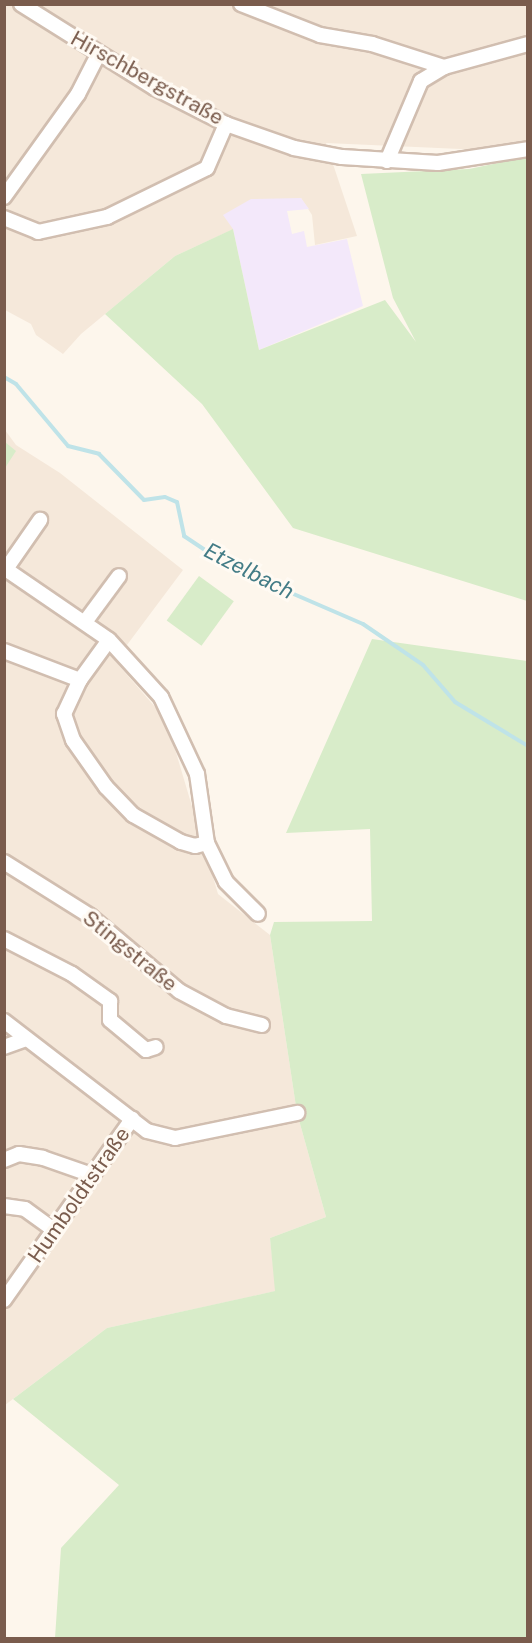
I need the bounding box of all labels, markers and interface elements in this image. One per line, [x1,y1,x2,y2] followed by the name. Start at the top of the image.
[66,26,228,130] street label: Hirschbergstraße
[200,537,298,605] water label: Etzelbach
[78,905,182,997] street label: Stingstraße
[23,1122,135,1268] street label: Humboldtstraße

